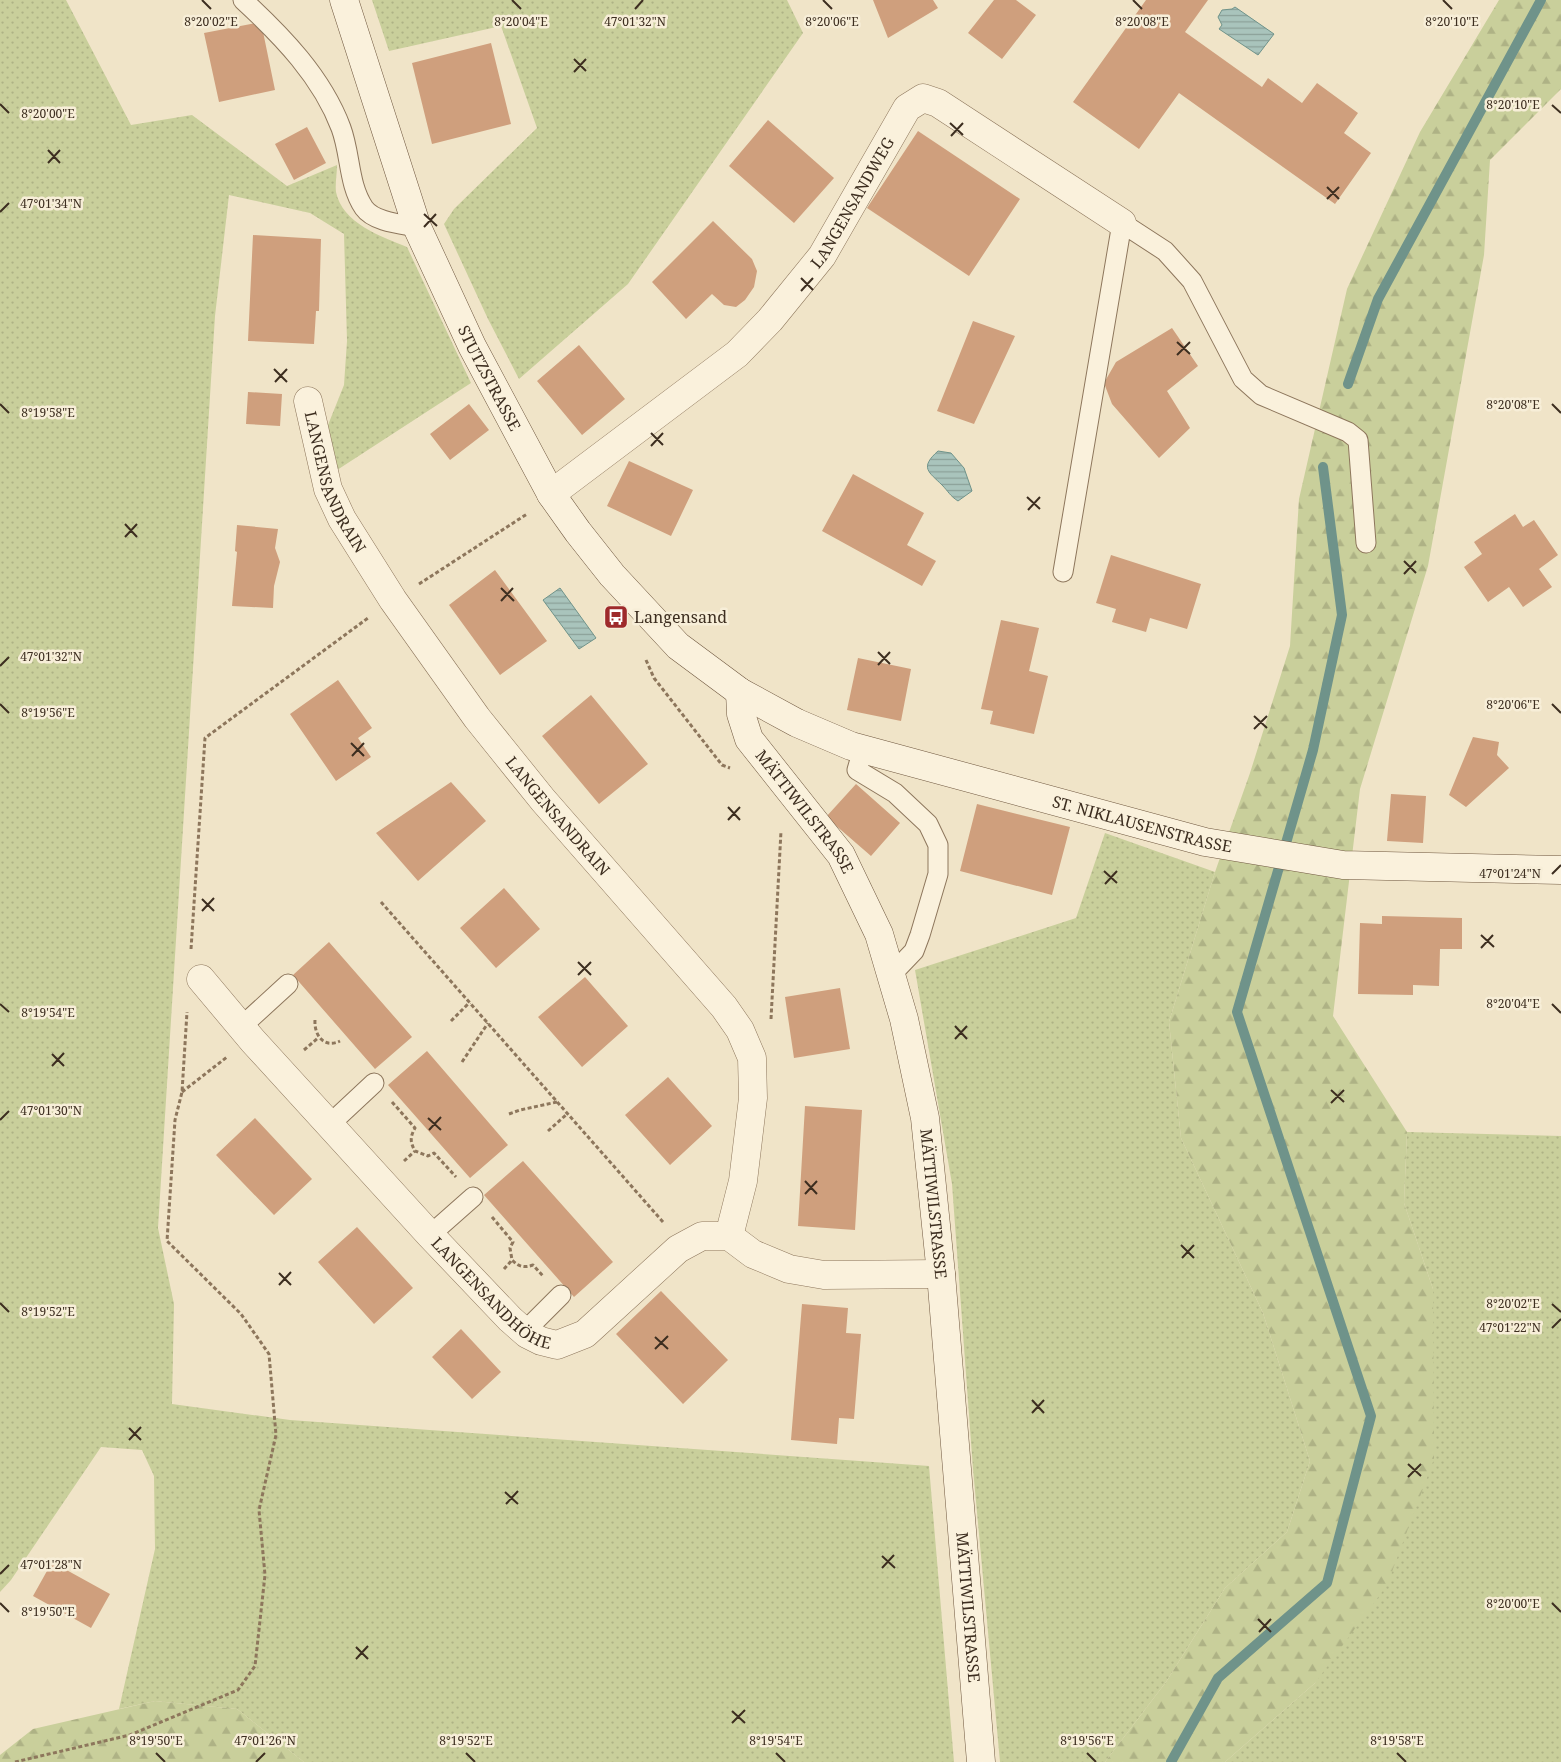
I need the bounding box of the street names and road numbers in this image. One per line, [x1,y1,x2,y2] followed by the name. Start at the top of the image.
[805,132,899,273] street label: LANGENSANDWEG
[453,322,526,435] street label: STUTZSTRASSE
[300,409,372,557] street label: LANGENSANDRAIN
[751,745,859,877] street label: MÄTTIWILSTRASSE
[501,751,615,880] street label: LANGENSANDRAIN
[1050,790,1234,857] street label: ST. NIKLAUSENSTRASSE
[915,1128,952,1280] street label: MÄTTIWILSTRASSE
[427,1232,553,1354] street label: LANGENSANDHÖHE
[951,1531,985,1683] street label: MÄTTIWILSTRASSE

